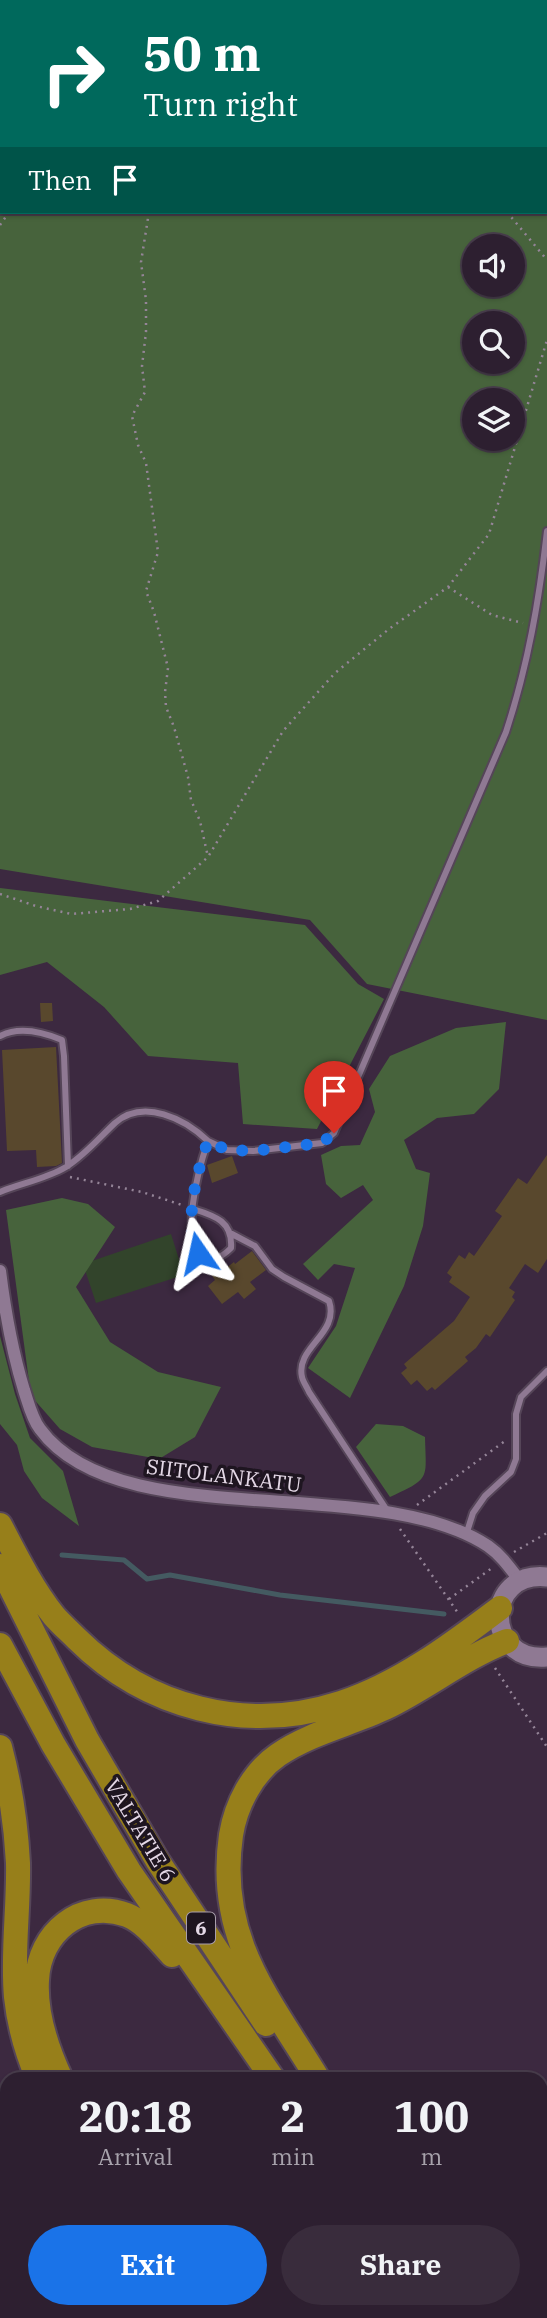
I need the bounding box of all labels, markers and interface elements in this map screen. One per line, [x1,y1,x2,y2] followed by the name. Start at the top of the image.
[143,21,261,84] text: 50 m
[28,28,119,119] icon: right
[143,83,298,125] text: Turn right
[106,161,144,199] icon: arrive
[28,163,92,197] text: Then
[462,234,525,451] map controls
[462,234,525,297] button: sound
[462,311,525,374] button: search
[462,388,525,451] button: layers
[304,1061,364,1133] pin
[315,1072,353,1110] icon: arrive
[161,1216,235,1290] position arrow
[145,1452,303,1498] street label: SIITOLANKATU
[99,1773,183,1887] street label: VALTATIE 6
[187,1912,215,1944] road number: 6
[79,2089,192,2144] text: 20:18
[280,2089,306,2144] text: 2
[394,2089,469,2144] text: 100
[98,2141,173,2171] text: Arrival
[271,2141,315,2171] text: min
[420,2141,442,2171] text: m
[28,2225,267,2305] button: Exit
[281,2225,520,2305] button: Share

